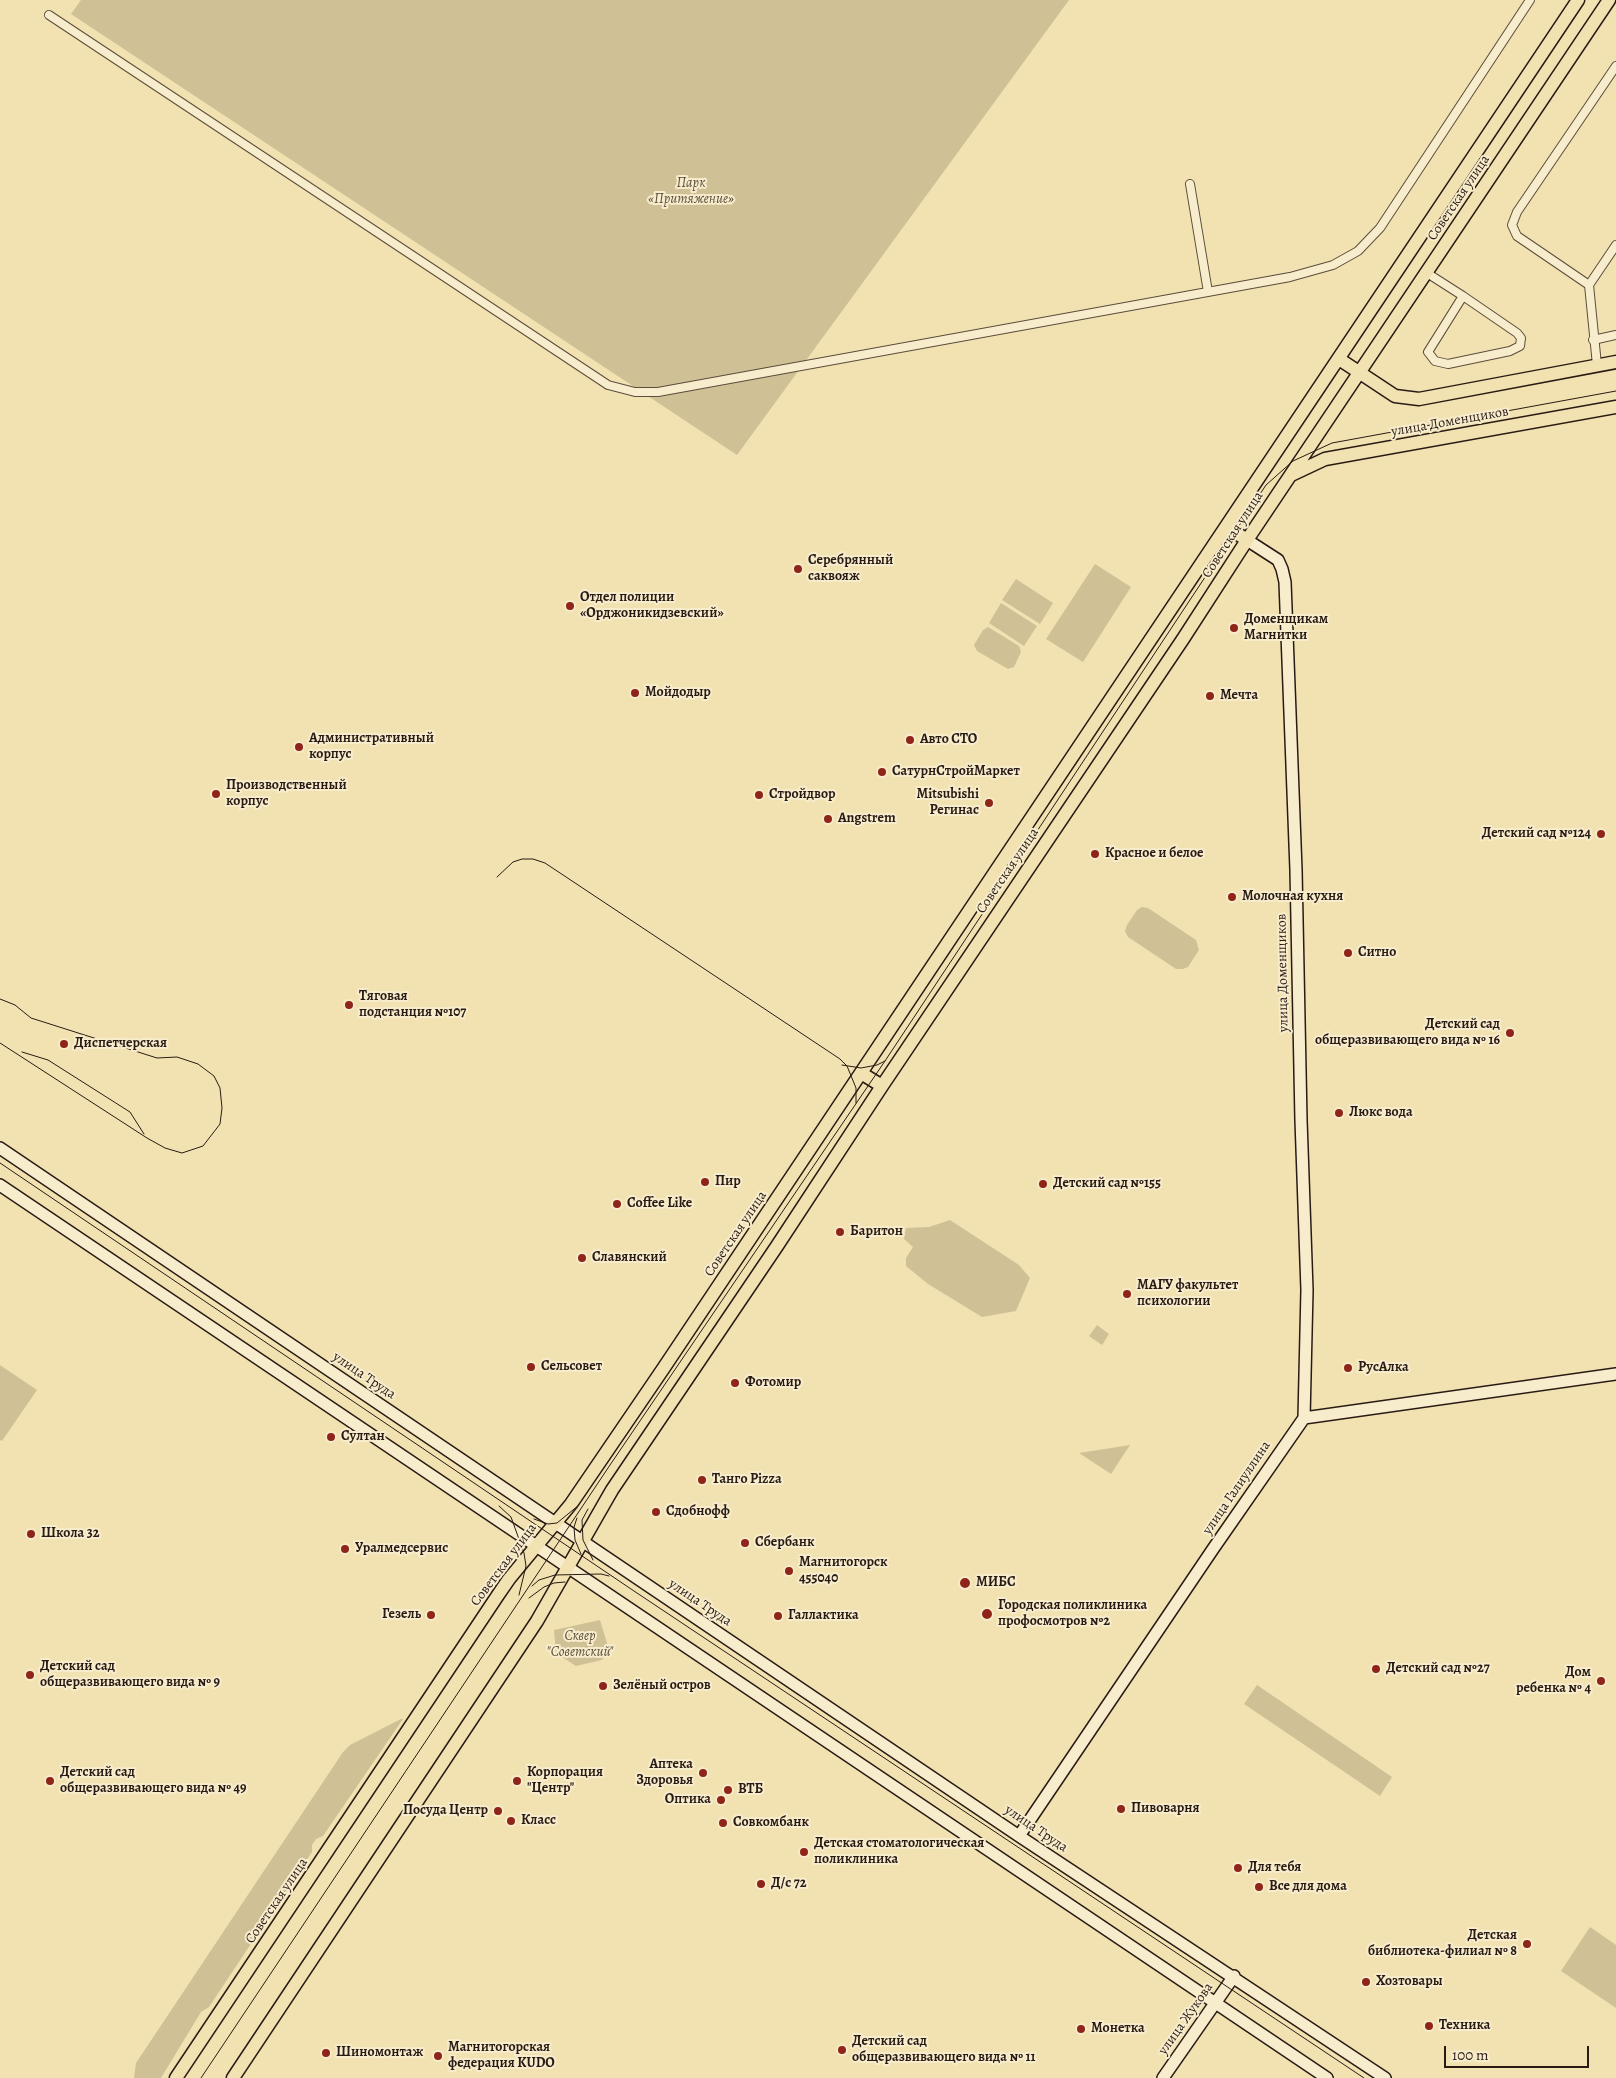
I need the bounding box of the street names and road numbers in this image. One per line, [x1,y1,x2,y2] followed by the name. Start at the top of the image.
[1424,152,1494,244] street label: Советская улица
[1390,403,1510,441] street label: улица Доменщиков
[1199,489,1267,581] street label: Советская улица
[973,825,1043,917] street label: Советская улица
[1274,913,1292,1033] street label: улица Доменщиков
[701,1188,771,1280] street label: Советская улица
[329,1349,399,1403] street label: улица Труда
[1199,1438,1275,1538] street label: улица Галиуллина
[467,1520,541,1610] street label: Советская улица
[665,1576,735,1630] street label: улица Труда
[1001,1802,1071,1856] street label: улица Труда
[242,1855,312,1947] street label: Советская улица
[1155,1980,1217,2058] street label: улица Жукова

